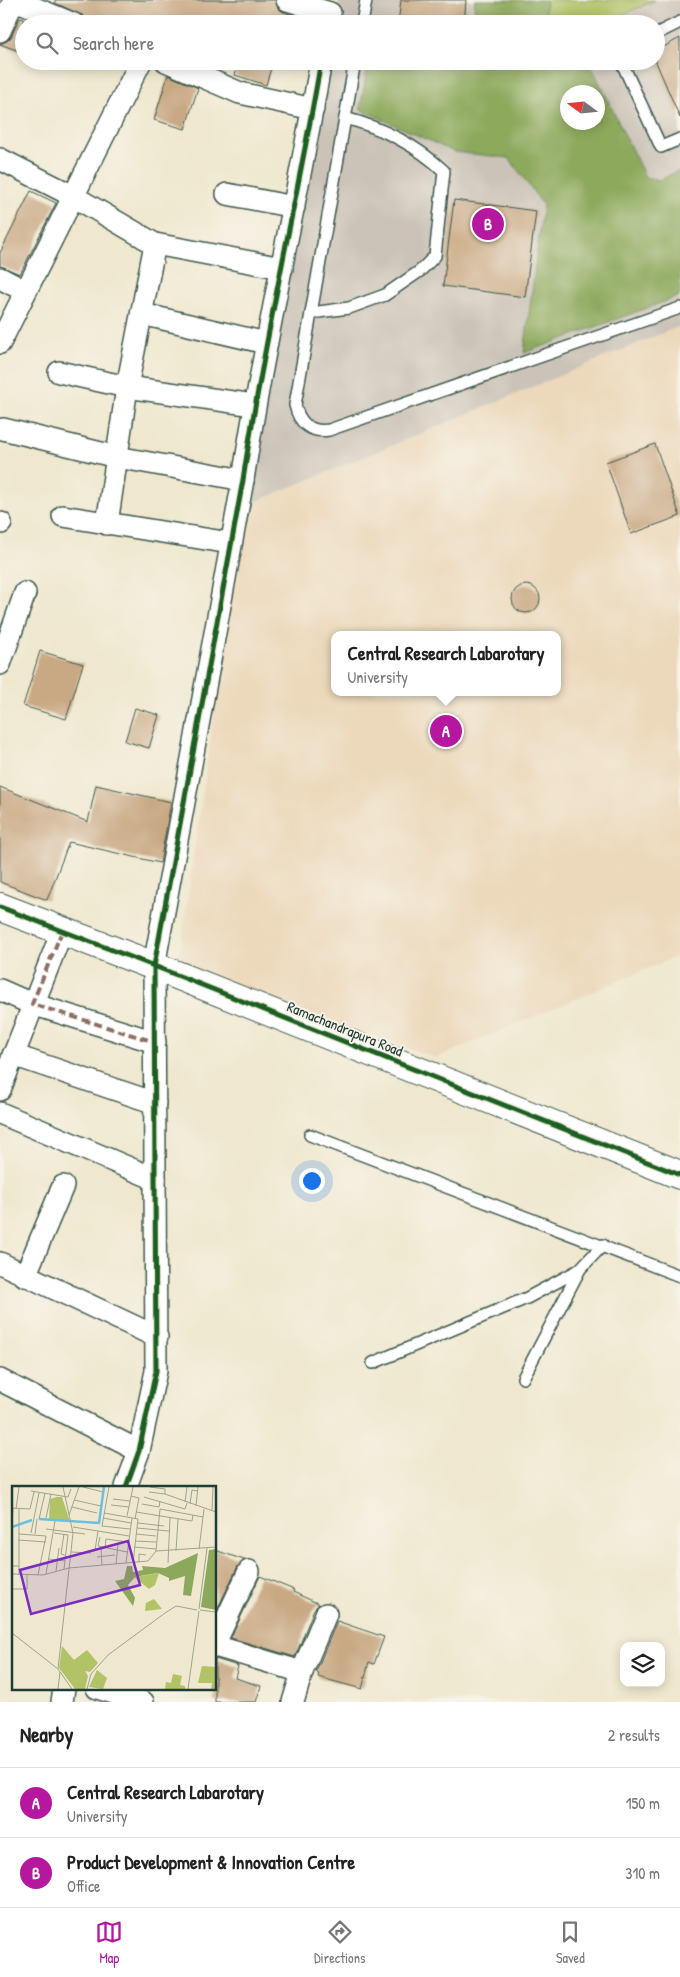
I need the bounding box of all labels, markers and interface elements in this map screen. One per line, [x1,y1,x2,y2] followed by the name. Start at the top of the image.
[15,15,665,70] search box
[33,29,61,57] icon: search
[73,30,154,56] text: Search here
[560,85,605,130] north arrow
[472,205,504,243] pin: B
[331,631,561,696] popup
[348,640,544,666] text: Central Research Labarotary
[348,666,408,688] text: University
[430,712,462,750] pin: A
[284,996,406,1061] street label: Ramachandrapura Road
[299,1168,325,1194] your location
[12,1486,216,1690] inset map
[620,1642,665,1687] map controls
[620,1642,665,1687] button: layers
[20,1720,73,1749] text: Nearby
[608,1724,660,1746] text: 2 results
[67,1779,264,1805] text: Central Research Labarotary
[32,1792,40,1814] text: A
[626,1792,660,1814] text: 150 m
[67,1805,128,1827] text: University
[67,1849,355,1875] text: Product Development & Innovation Centre
[32,1862,40,1884] text: B
[625,1862,660,1884] text: 310 m
[67,1875,100,1897] text: Office
[95,1918,123,1967] tab: Map
[314,1918,365,1967] tab: Directions
[556,1918,585,1967] tab: Saved

